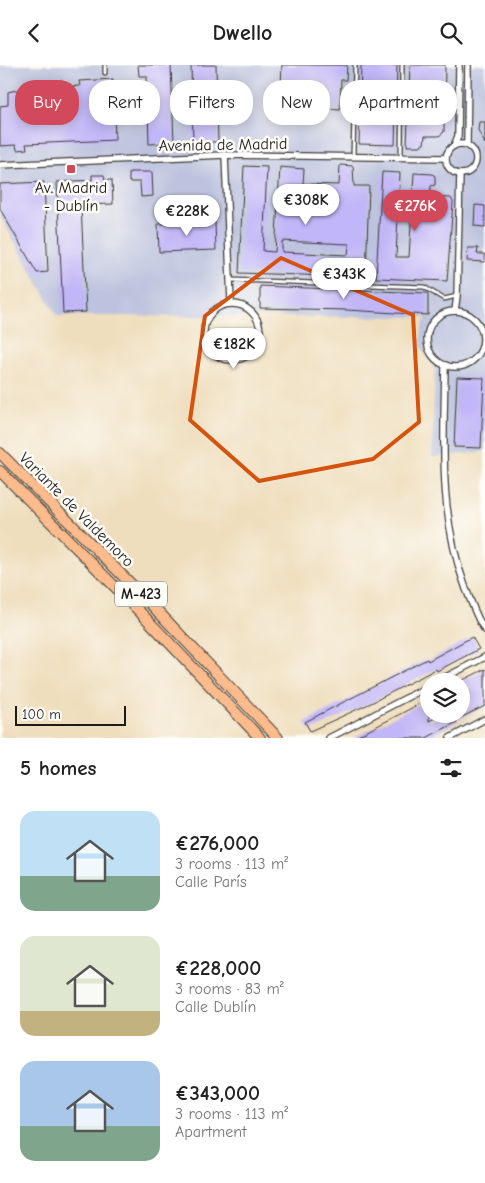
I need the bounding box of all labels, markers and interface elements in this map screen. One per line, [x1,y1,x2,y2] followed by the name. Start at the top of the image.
[20,19,48,47] icon: back
[437,19,465,47] icon: search
[213,20,272,46] text: Dwello
[15,80,79,125] chip: Buy
[89,80,160,125] chip: Rent
[170,80,253,125] chip: Filters
[263,80,330,125] chip: New
[340,80,457,125] chip: Apartment
[159,135,288,155] street label: Avenida de Madrid
[65,163,77,175] marker: Av. Madrid - Dublín
[35,179,107,215] place label: Av. Madrid - Dublín
[271,184,341,226] pin: €308K
[380,189,450,232] pin: €276K
[283,191,329,209] text: €308K
[152,195,222,237] pin: €228K
[394,197,436,215] text: €276K
[165,202,209,220] text: €228K
[309,257,379,300] pin: €343K
[322,265,366,283] text: €343K
[199,327,269,370] pin: €182K
[213,335,255,353] text: €182K
[15,449,137,571] street label: Variante de Valdemoro
[115,581,167,607] road number: M-423
[420,673,470,723] map controls
[420,673,470,723] button: layers
[15,703,126,726] scale bar
[22,706,61,723] text: 100 m
[437,754,465,782] icon: filters
[20,756,97,780] text: 5 homes
[60,831,120,891] icon: home
[175,831,259,855] text: €276,000
[175,855,288,873] text: 3 rooms · 113 m²
[175,873,247,891] text: Calle París
[60,956,120,1016] icon: home
[175,956,261,980] text: €228,000
[175,980,284,998] text: 3 rooms · 83 m²
[175,998,256,1016] text: Calle Dublín
[60,1081,120,1141] icon: home
[175,1081,260,1105] text: €343,000
[175,1105,288,1123] text: 3 rooms · 113 m²
[175,1123,247,1141] text: Apartment

